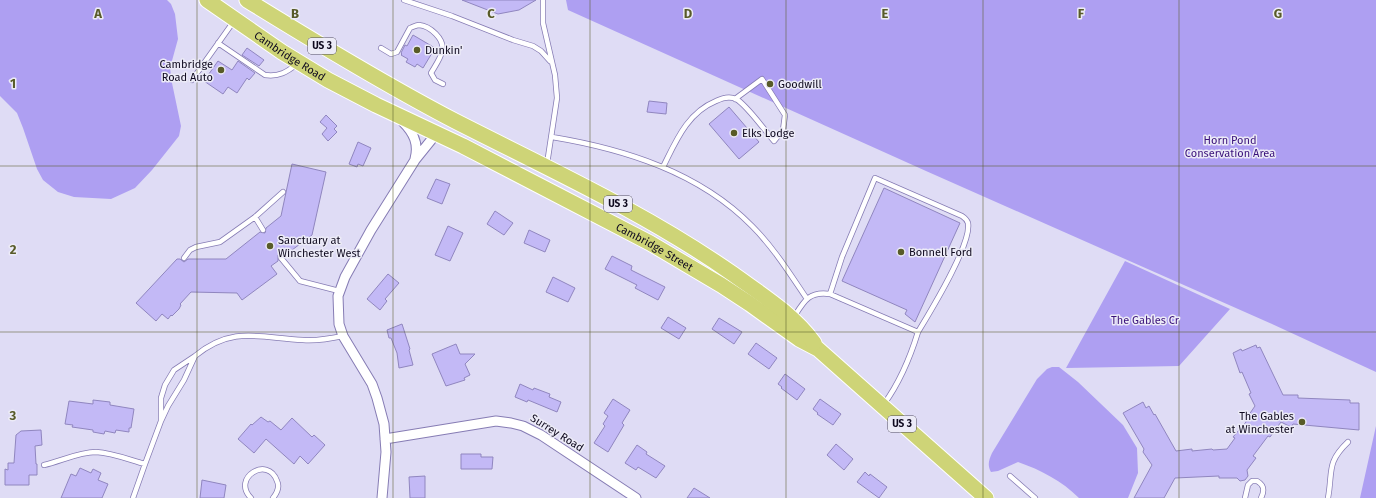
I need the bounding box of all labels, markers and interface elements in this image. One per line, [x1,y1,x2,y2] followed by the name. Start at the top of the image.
[93,6,102,21] text: A
[291,6,299,21] text: B
[487,6,495,21] text: C
[684,6,693,21] text: D
[882,6,889,21] text: E
[1078,6,1085,21] text: F
[1274,6,1282,21] text: G
[252,28,328,83] street label: Cambridge Road
[308,38,336,54] road number: US 3
[425,44,462,57] place label: Dunkin'
[412,45,422,55] marker: Dunkin'
[160,58,213,84] place label: Cambridge Road Auto
[216,65,226,75] marker: Cambridge Road Auto
[10,76,16,91] text: 1
[778,78,822,91] place label: Goodwill
[765,79,775,89] marker: Goodwill
[742,127,794,140] place label: Elks Lodge
[729,128,739,138] marker: Elks Lodge
[1185,134,1275,160] park label: Horn Pond Conservation Area
[604,196,632,212] road number: US 3
[614,220,696,274] street label: Cambridge Street
[278,234,361,260] place label: Sanctuary at Winchester West
[265,241,275,251] marker: Sanctuary at Winchester West
[10,242,17,257] text: 2
[909,246,972,259] place label: Bonnell Ford
[896,247,906,257] marker: Bonnell Ford
[1111,314,1180,327] park label: The Gables Cr
[9,408,17,423] text: 3
[1226,410,1295,436] place label: The Gables at Winchester
[528,412,586,454] street label: Surrey Road
[888,416,916,432] road number: US 3
[1297,417,1307,427] marker: The Gables at Winchester

